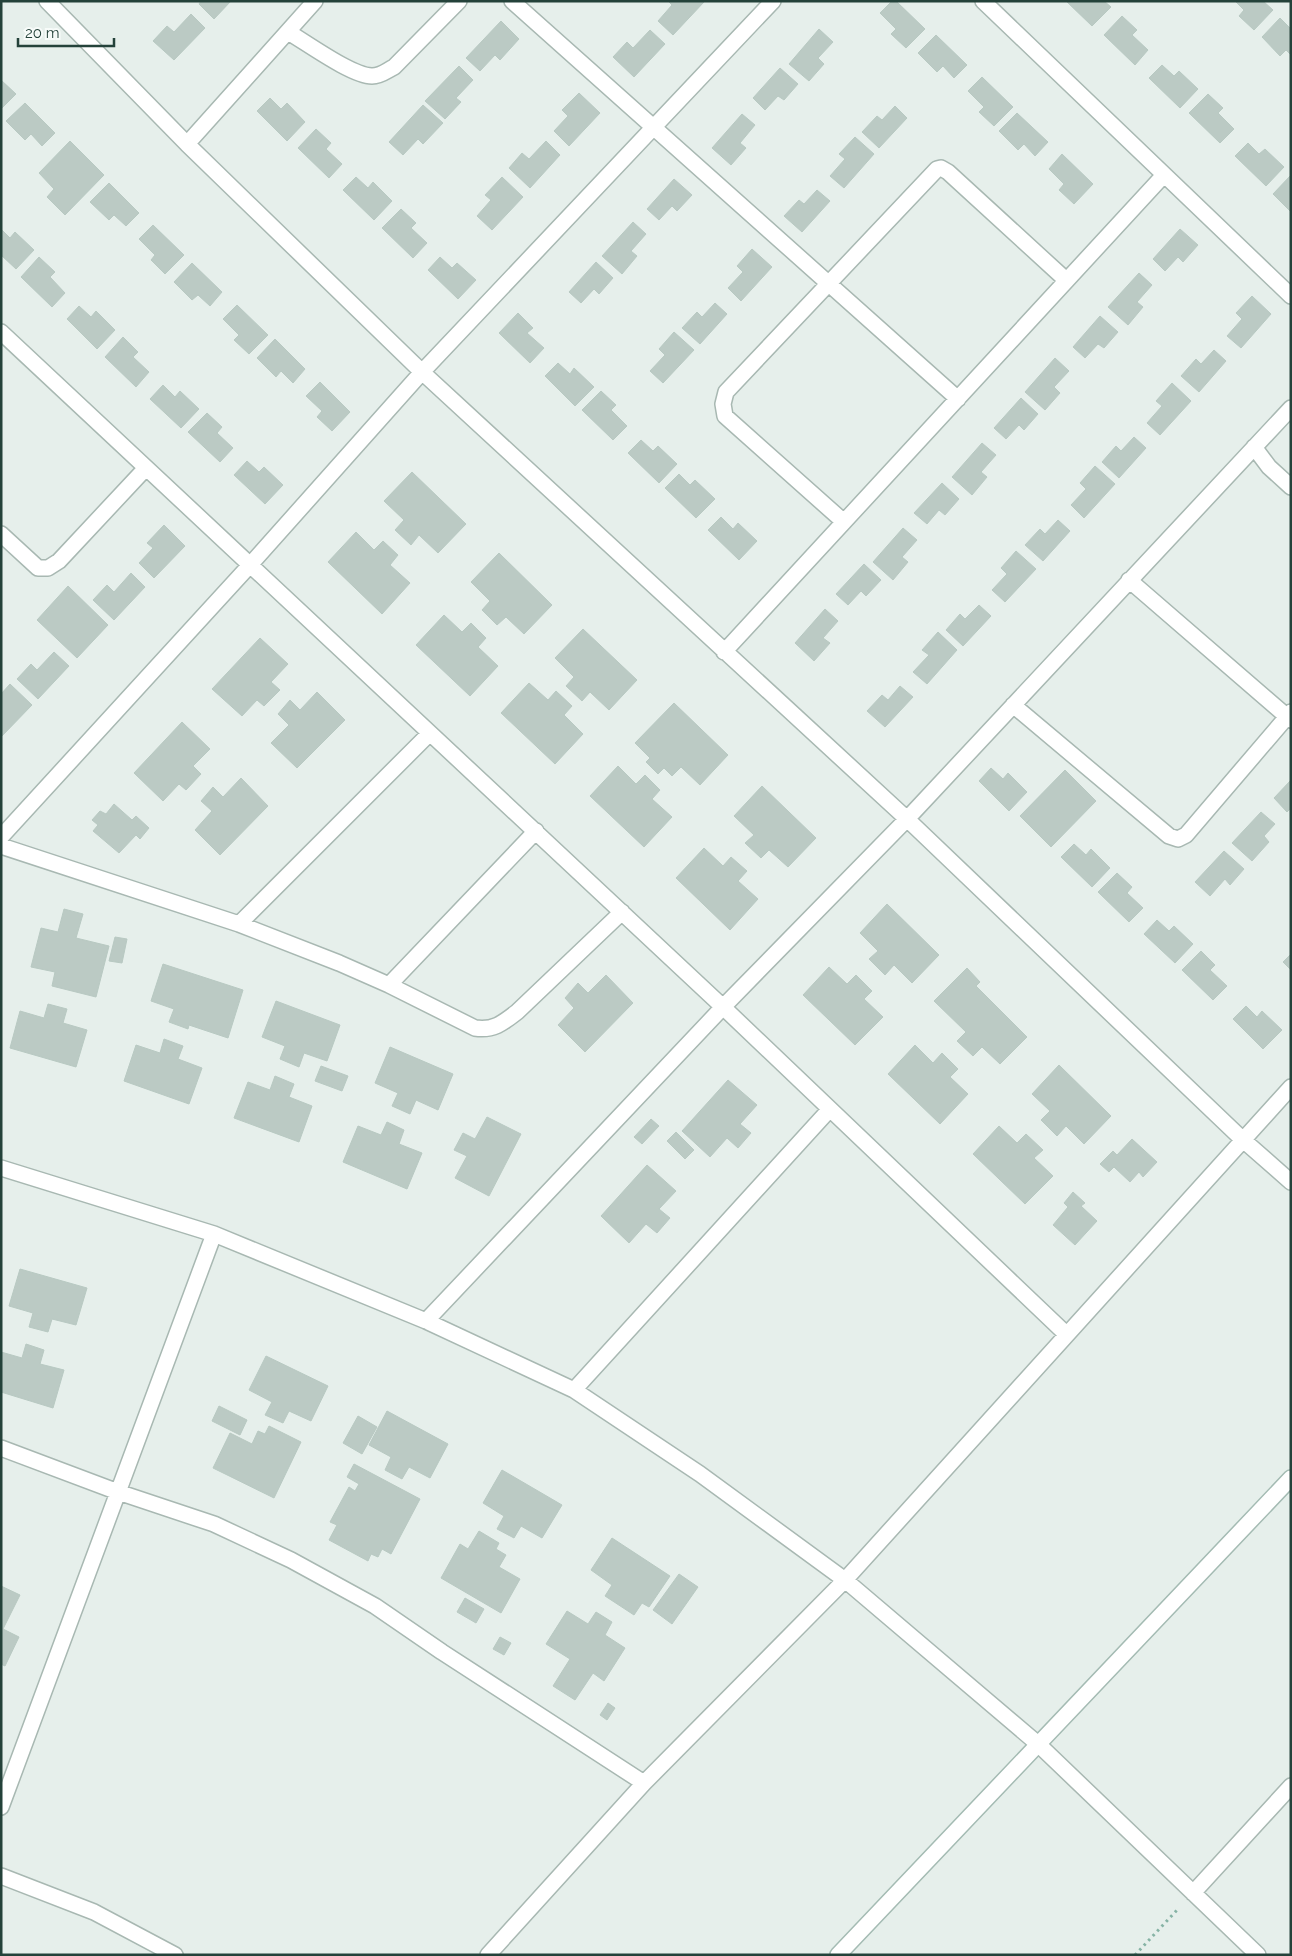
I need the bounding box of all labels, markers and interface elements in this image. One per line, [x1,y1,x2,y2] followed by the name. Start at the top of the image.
[18,15,114,47] scale bar
[25,24,60,42] text: 20 m

